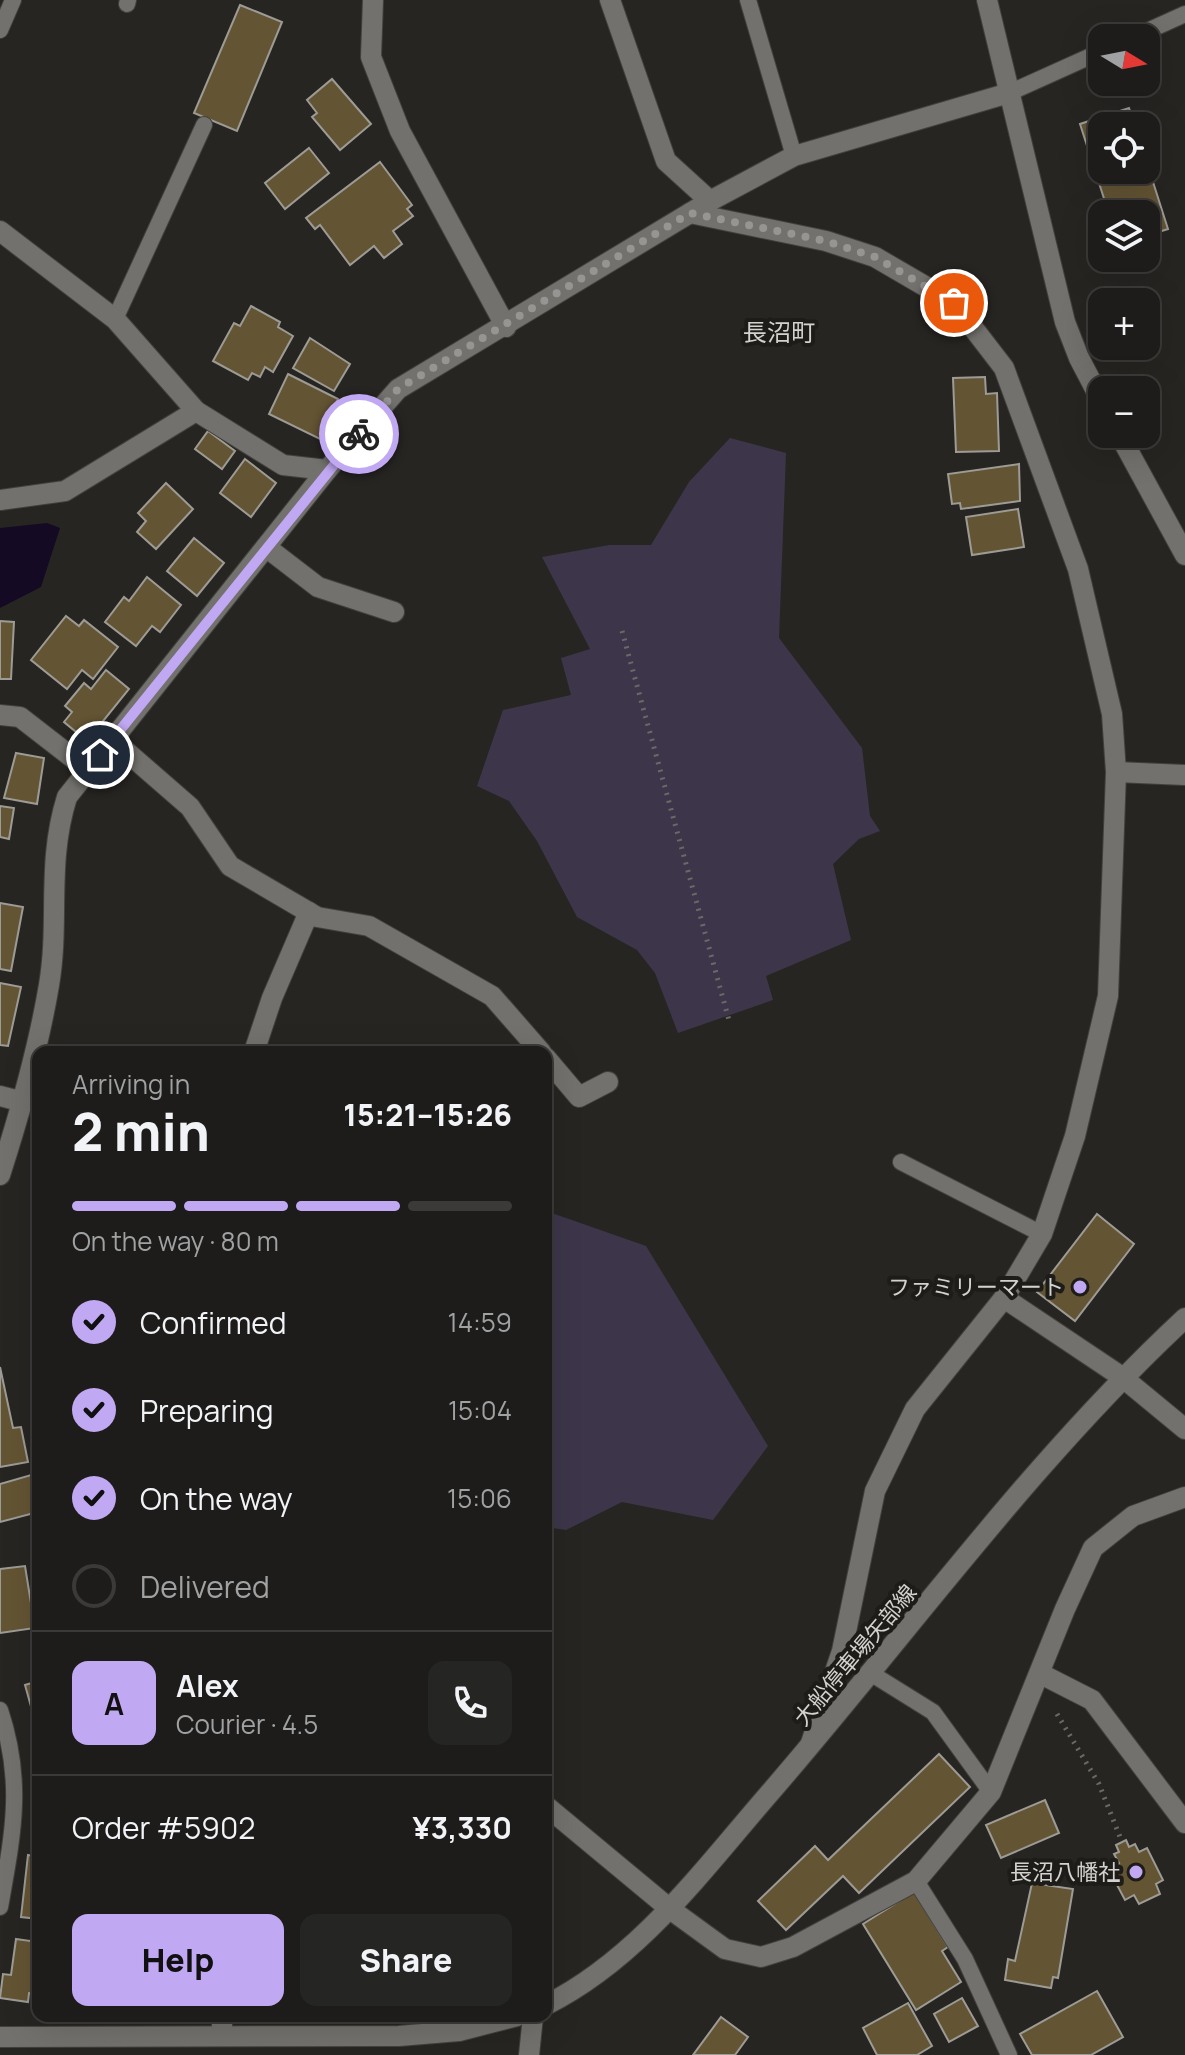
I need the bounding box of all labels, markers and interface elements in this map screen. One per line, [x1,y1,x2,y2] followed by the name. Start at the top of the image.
[1088,24,1160,96] north arrow
[1088,24,1160,448] map controls
[1088,112,1160,184] button: locate
[1088,200,1160,272] button: layers
[920,269,988,337] pin
[932,281,976,325] icon: bag
[1088,288,1160,360] button: +
[743,315,815,348] district label: 長沼町
[1088,376,1160,448] button: −
[319,394,399,474] courier
[337,412,381,456] icon: bike
[66,721,134,789] pin
[78,733,122,777] icon: home
[72,1066,190,1102] text: Arriving in
[343,1094,512,1135] text: 15:21–15:26
[72,1096,210,1167] text: 2 min
[72,1223,279,1259] text: On the way · 80 m
[888,1272,1064,1302] place label: ファミリーマート
[1071,1278,1089,1296] marker: ファミリーマート
[72,1300,116,1344] icon: check
[140,1302,287,1343] text: Confirmed
[448,1304,512,1340] text: 14:59
[72,1388,116,1432] icon: check
[140,1390,274,1431] text: Preparing
[448,1392,512,1428] text: 15:04
[72,1476,116,1520] icon: check
[140,1478,293,1519] text: On the way
[447,1480,512,1516] text: 15:06
[140,1566,270,1607] text: Delivered
[787,1578,923,1732] street label: 大船停車場矢部線
[428,1661,512,1745] button: phone
[176,1665,239,1706] text: Alex
[104,1683,124,1724] text: A
[176,1706,318,1742] text: Courier · 4.5
[72,1807,255,1848] text: Order #5902
[412,1807,512,1848] text: ¥3,330
[1010,1857,1120,1887] place label: 長沼八幡社
[1127,1863,1145,1881] marker: 長沼八幡社
[72,1914,284,2006] button: Help
[300,1914,512,2006] button: Share

